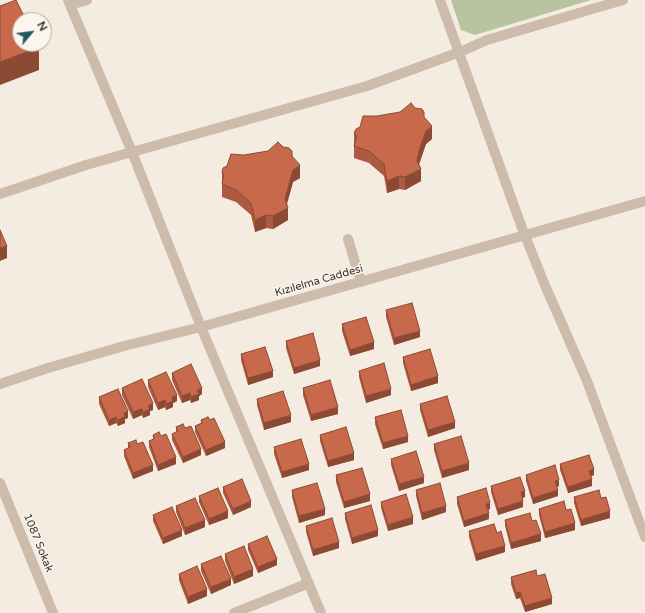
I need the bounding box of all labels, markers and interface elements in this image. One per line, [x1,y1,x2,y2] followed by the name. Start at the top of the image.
[12,12,52,52] north arrow
[34,19,50,33] text: N
[273,262,365,300] street label: Kızılelma Caddesi
[20,512,56,574] street label: 1087 Sokak

